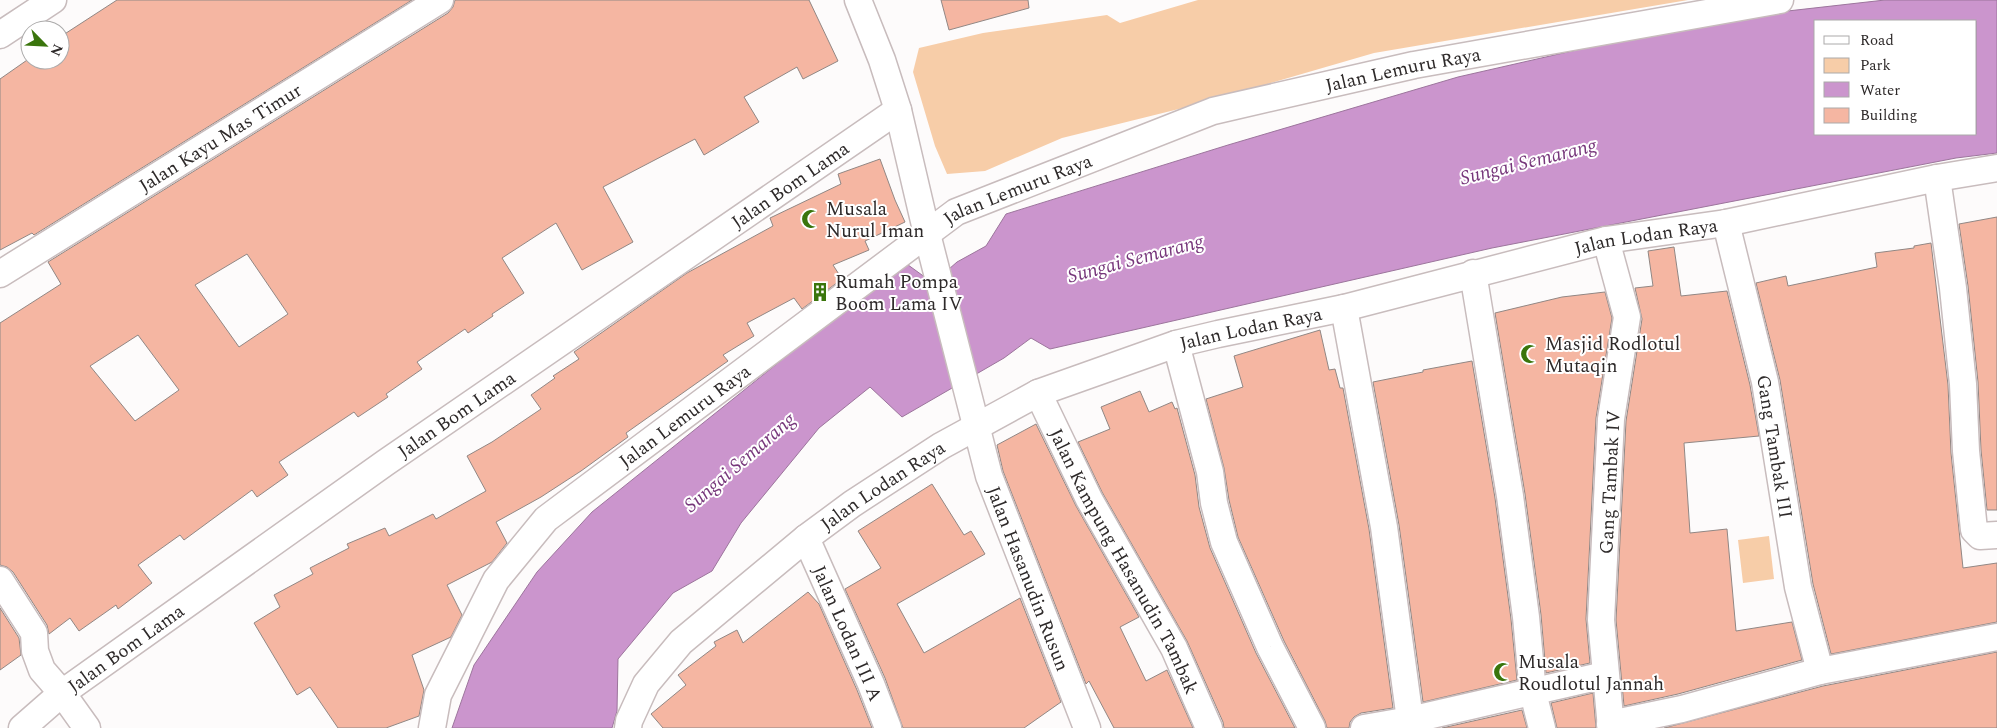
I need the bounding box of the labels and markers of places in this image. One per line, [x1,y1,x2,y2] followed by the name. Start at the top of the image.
[826,195,924,246] place label: Musala Nurul Iman
[800,208,822,230] mosque icon: Musala Nurul Iman
[835,268,962,319] place label: Rumah Pompa Boom Lama IV
[809,281,831,303] building icon: Rumah Pompa Boom Lama IV
[1545,330,1680,381] place label: Masjid Rodlotul Mutaqin
[1519,343,1541,365] mosque icon: Masjid Rodlotul Mutaqin
[1518,648,1664,699] place label: Musala Roudlotul Jannah
[1492,661,1514,683] mosque icon: Musala Roudlotul Jannah

